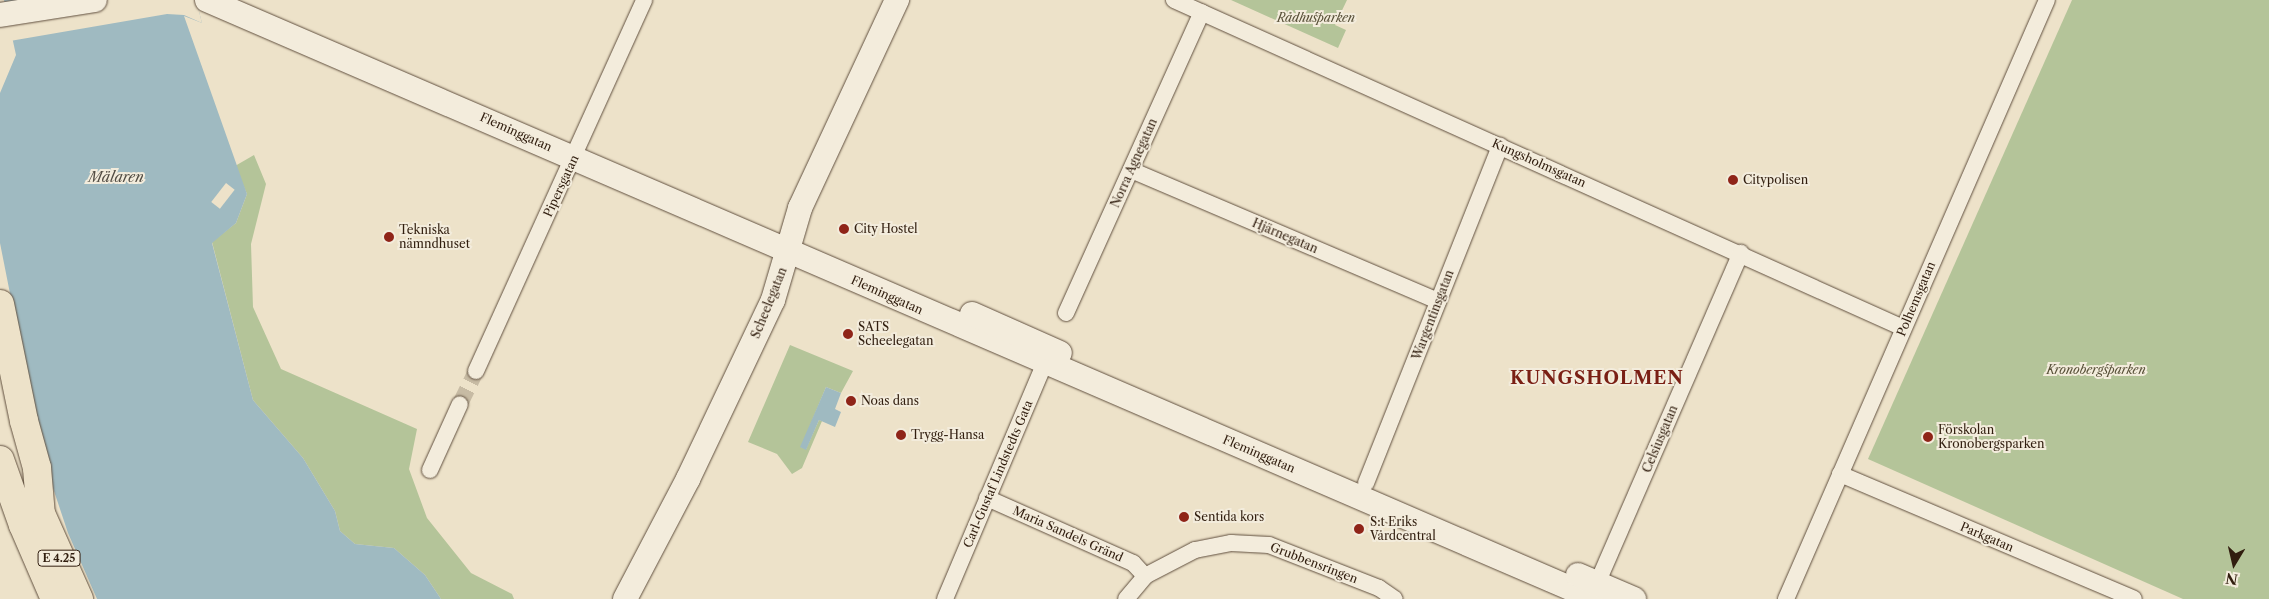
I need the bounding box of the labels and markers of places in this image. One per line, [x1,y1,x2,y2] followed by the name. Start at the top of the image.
[1743,173,1808,187] place label: Citypolisen
[1727,174,1739,186] marker: Citypolisen
[854,222,918,236] place label: City Hostel
[399,223,470,251] place label: Tekniska nämndhuset
[838,223,850,235] marker: City Hostel
[383,231,395,243] marker: Tekniska nämndhuset
[858,320,933,348] place label: SATS Scheelegatan
[842,328,854,340] marker: SATS Scheelegatan
[861,394,919,408] place label: Noas dans
[845,395,857,407] marker: Noas dans
[1938,423,2044,451] place label: Förskolan Kronobergsparken
[911,428,984,442] place label: Trygg-Hansa
[895,429,907,441] marker: Trygg-Hansa
[1922,431,1934,443] marker: Förskolan Kronobergsparken
[1194,510,1264,524] place label: Sentida kors
[1178,511,1190,523] marker: Sentida kors
[1370,515,1436,543] place label: S:t Eriks Vårdcentral
[1352,522,1366,536] marker: S:t Eriks Vårdcentral

